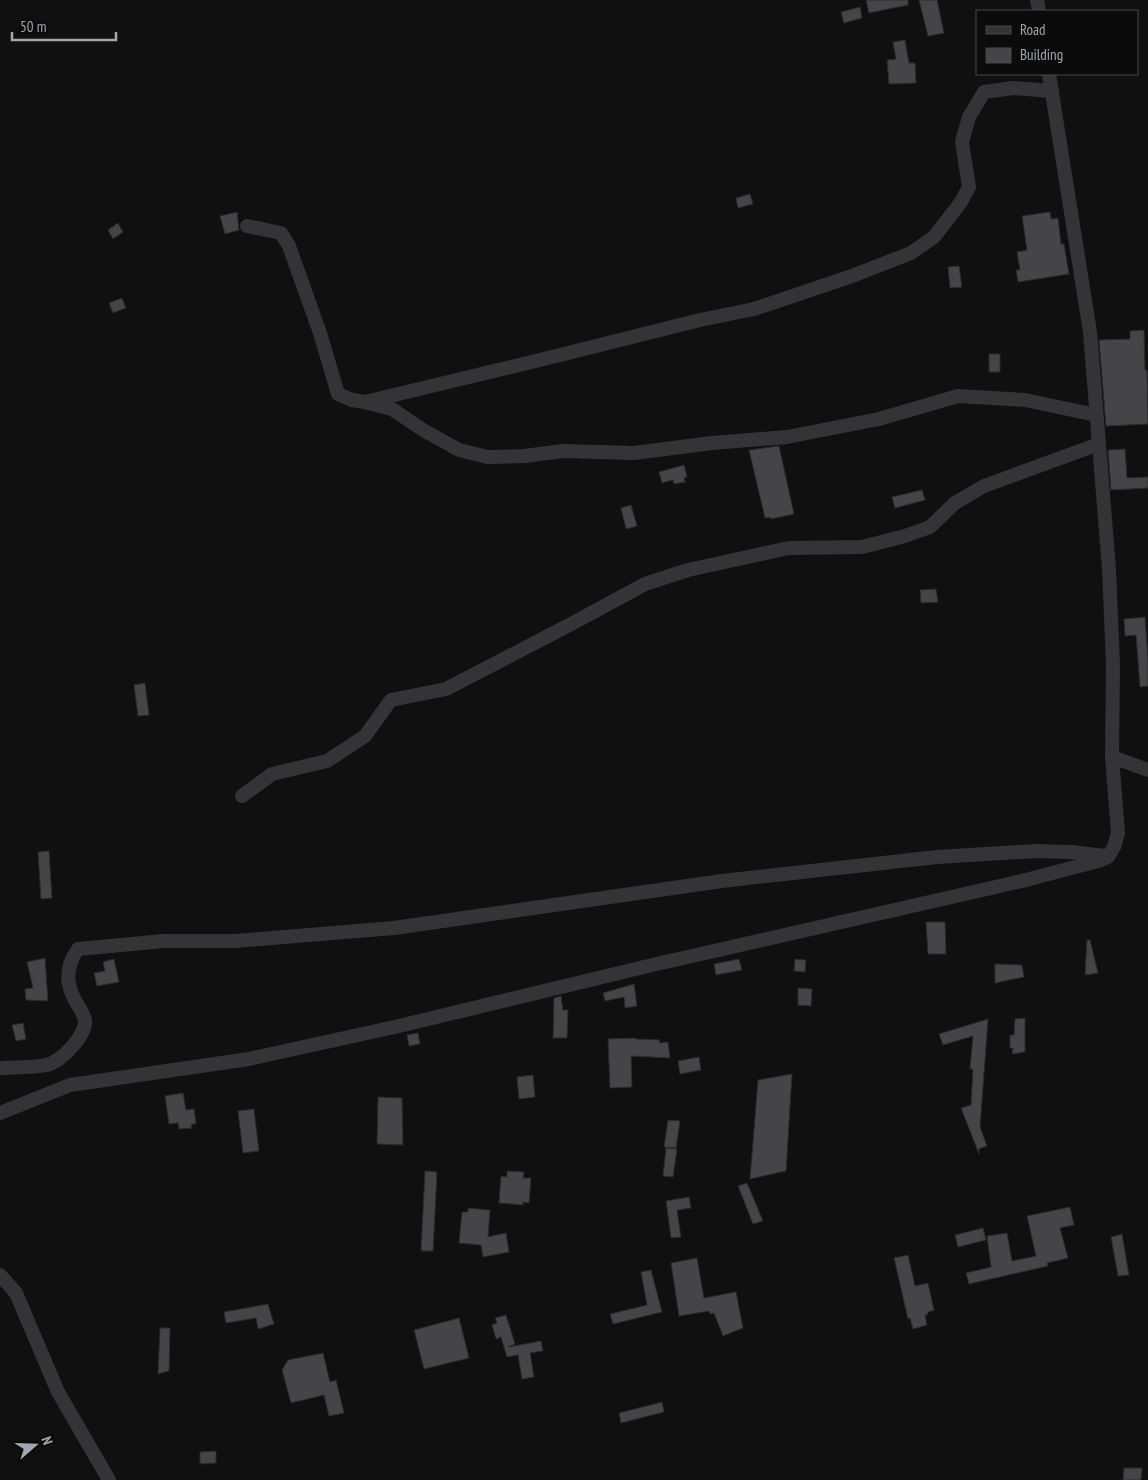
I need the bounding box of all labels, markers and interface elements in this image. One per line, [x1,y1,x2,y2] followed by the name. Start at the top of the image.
[12,10,116,42] scale bar
[976,10,1138,75] legend
[20,17,46,36] text: 50 m
[1020,20,1046,39] text: Road
[1020,45,1063,64] text: Building
[10,1420,60,1470] north arrow
[37,1434,57,1447] text: N

